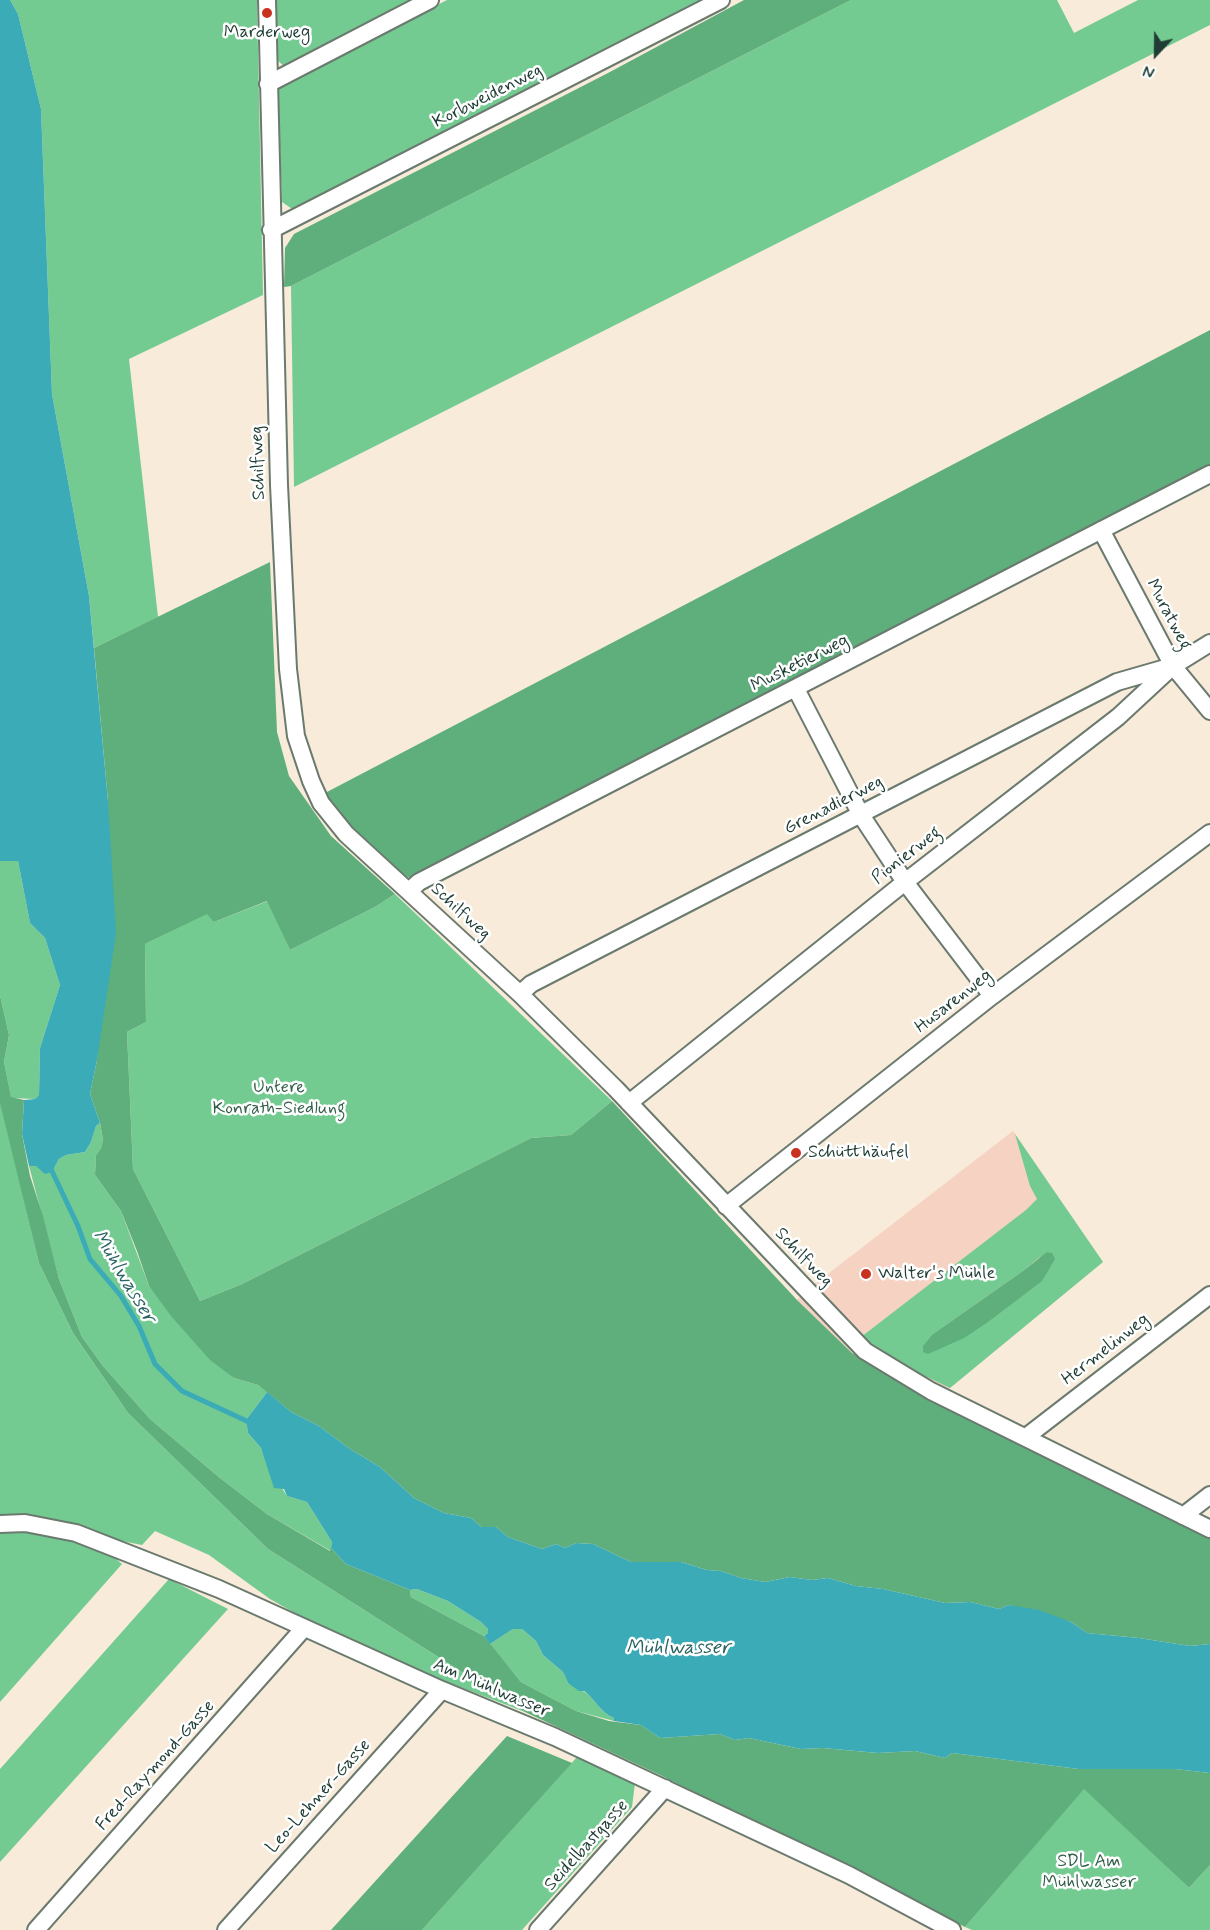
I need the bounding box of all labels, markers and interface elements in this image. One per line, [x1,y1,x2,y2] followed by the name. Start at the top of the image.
[260,6,274,20] marker: Marderweg
[224,22,310,44] place label: Marderweg
[1126,24,1186,84] north arrow
[1140,59,1158,83] text: N
[430,60,546,134] street label: Korbweidenweg
[247,425,271,501] street label: Schilfweg
[1140,576,1196,654] street label: Muratweg
[748,630,852,698] street label: Musketierweg
[781,772,887,840] street label: Grenadierweg
[868,822,946,890] street label: Pionierweg
[425,879,495,945] street label: Schilfweg
[911,965,997,1039] street label: Husarenweg
[213,1077,345,1120] park label: Untere Konrath-Siedlung
[808,1142,909,1164] place label: Schütthäufel
[789,1146,803,1160] marker: Schütthäufel
[769,1224,837,1292] street label: Schilfweg
[86,1226,160,1328] water label: Mühlwasser
[878,1263,995,1285] place label: Walter's Mühle
[859,1267,873,1281] marker: Walter's Mühle
[1058,1309,1154,1391] street label: Hermelinweg
[626,1637,730,1661] water label: Mühlwasser
[429,1655,553,1723] street label: Am Mühlwasser
[92,1696,220,1836] street label: Fred-Raymond-Gasse
[262,1735,376,1859] street label: Leo-Lehner-Gasse
[540,1796,634,1896] street label: Seidelbastgasse
[1042,1851,1136,1894] park label: SDL Am Mühlwasser

